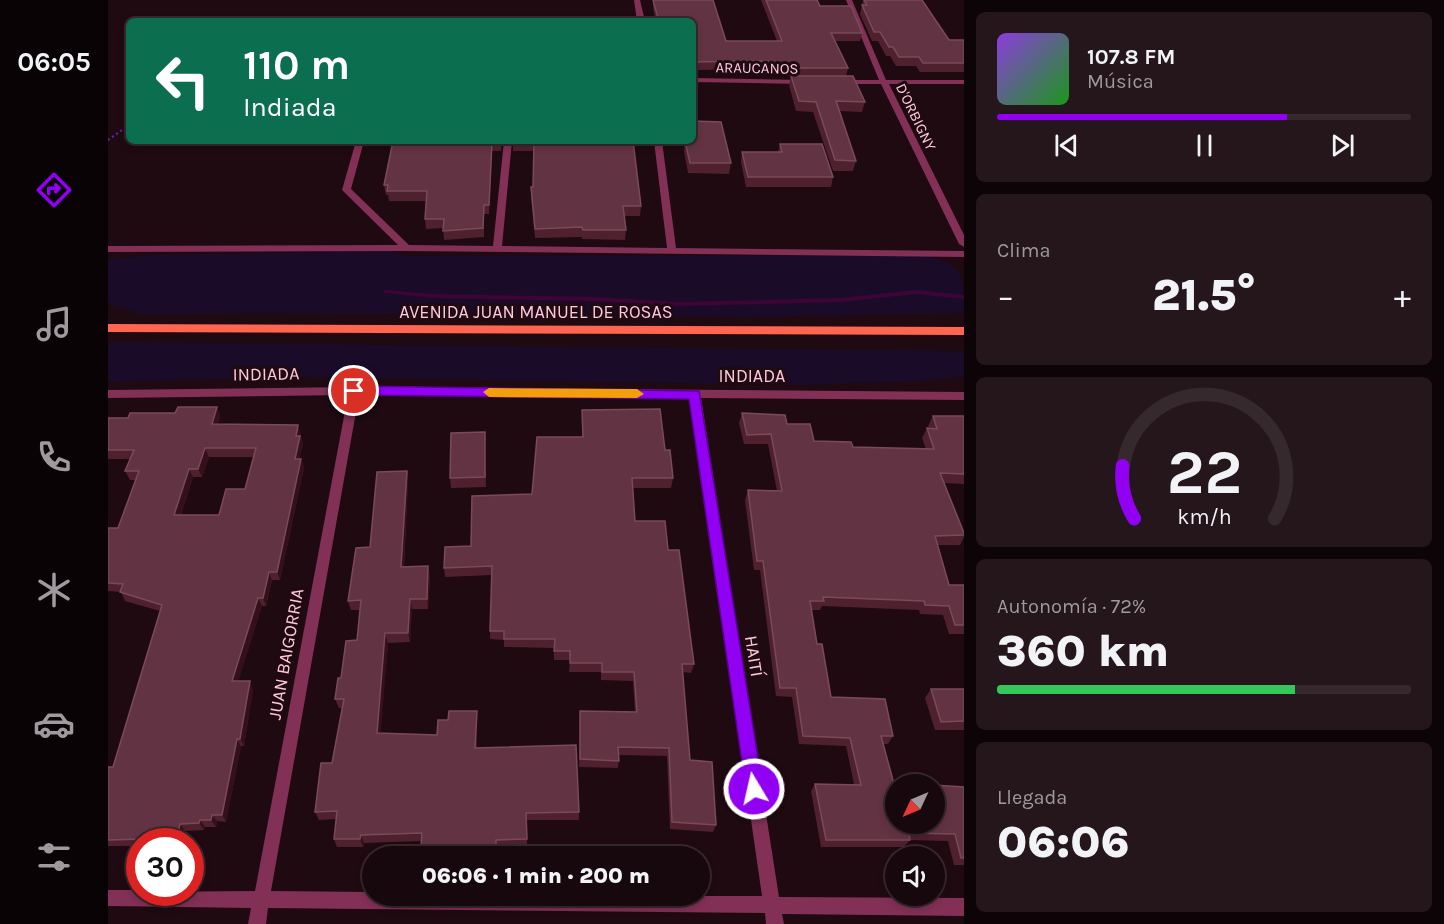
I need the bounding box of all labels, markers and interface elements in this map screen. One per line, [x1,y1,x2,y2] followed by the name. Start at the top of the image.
[243,40,350,90] text: 110 m
[144,42,222,120] icon: left
[1087,44,1175,70] text: 107.8 FM
[17,46,91,78] text: 06:05
[715,58,799,78] street label: ARAUCANOS
[1087,70,1154,93] text: Música
[892,80,940,154] street label: D'ORBIGNY
[243,91,337,123] text: Indiada
[1050,129,1083,162] icon: previous
[1188,129,1221,162] icon: pause
[1326,129,1359,162] icon: next
[33,169,75,211] icon: directions
[997,239,1051,262] text: Clima
[1152,269,1256,321] text: 21.5°
[997,277,1014,315] text: −
[1394,277,1411,315] text: +
[399,301,673,323] street label: AVENIDA JUAN MANUEL DE ROSAS
[33,303,75,345] icon: music
[232,362,300,386] street label: INDIADA
[328,365,379,416] pin
[719,365,785,387] street label: INDIADA
[337,374,370,407] icon: arrive
[33,436,75,478] icon: phone
[1166,436,1242,509] text: 22
[1177,504,1231,529] text: km/h
[33,569,75,611] icon: climate
[264,587,308,721] street label: JUAN BAIGORRIA
[997,595,1146,618] text: Autonomía · 72%
[997,625,1169,677] text: 360 km
[740,634,769,679] street label: HAITÍ
[33,703,75,745] icon: car
[722,757,786,821] position arrow
[885,774,945,834] north arrow
[885,774,945,906] map controls
[997,786,1067,809] text: Llegada
[997,816,1129,868] text: 06:06
[126,828,204,906] speed limit sign: 30
[33,836,75,878] icon: filters
[885,846,945,906] button: sound
[422,863,650,889] text: 06:06 · 1 min · 200 m

